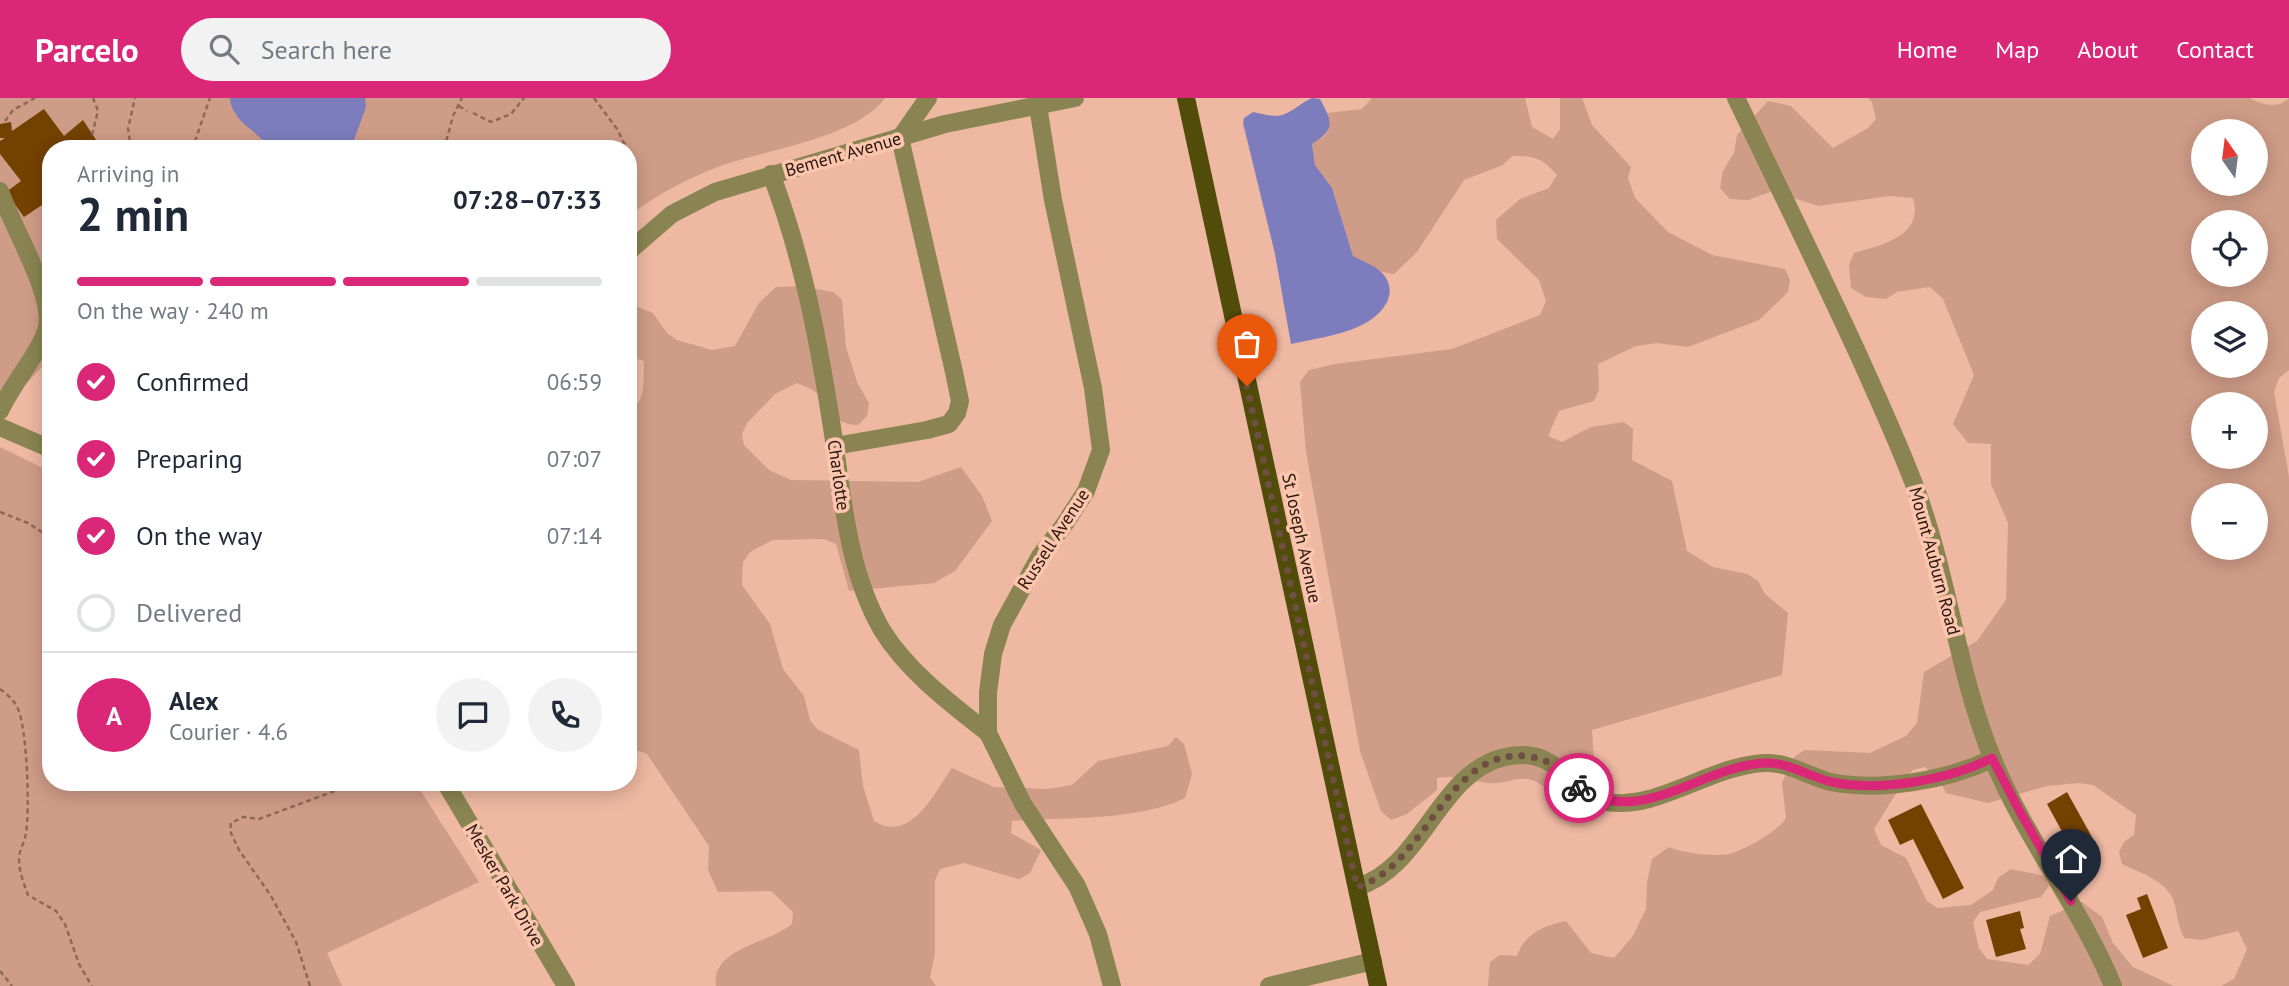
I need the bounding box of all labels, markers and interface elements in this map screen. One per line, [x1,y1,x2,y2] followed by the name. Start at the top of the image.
[181,18,671,81] search box
[35,28,139,71] text: Parcelo
[205,30,243,68] icon: search
[261,33,392,66] text: Search here
[1897,34,1957,65] text: Home
[1995,34,2039,65] text: Map
[2077,34,2138,65] text: About
[2176,34,2254,65] text: Contact
[2191,119,2268,196] north arrow
[2191,119,2268,560] map controls
[782,126,904,182] street label: Bement Avenue
[77,159,179,188] text: Arriving in
[453,183,602,216] text: 07:28–07:33
[77,184,189,244] text: 2 min
[2191,210,2268,287] button: locate
[77,296,269,325] text: On the way · 240 m
[2191,301,2268,378] button: layers
[1217,314,1277,386] pin
[1228,325,1266,363] icon: bag
[77,363,115,401] icon: check
[136,365,249,398] text: Confirmed
[547,367,602,396] text: 06:59
[2191,392,2268,469] button: +
[823,438,855,512] street label: Charlotte
[77,440,115,478] icon: check
[136,442,243,475] text: Preparing
[547,444,602,473] text: 07:07
[1277,471,1327,605] street label: St Joseph Avenue
[2191,483,2268,560] button: −
[1012,484,1094,594] street label: Russell Avenue
[1904,484,1966,638] street label: Mount Auburn Road
[77,517,115,555] icon: check
[136,519,262,552] text: On the way
[547,521,602,550] text: 07:14
[136,596,242,629] text: Delivered
[436,678,510,752] button: chat
[528,678,602,752] button: phone
[169,684,219,717] text: Alex
[106,699,122,732] text: A
[169,717,288,746] text: Courier · 4.6
[1544,753,1614,823] courier
[1560,769,1598,807] icon: bike
[461,820,549,950] street label: Mesker Park Drive
[2041,829,2101,901] pin
[2052,840,2090,878] icon: home

